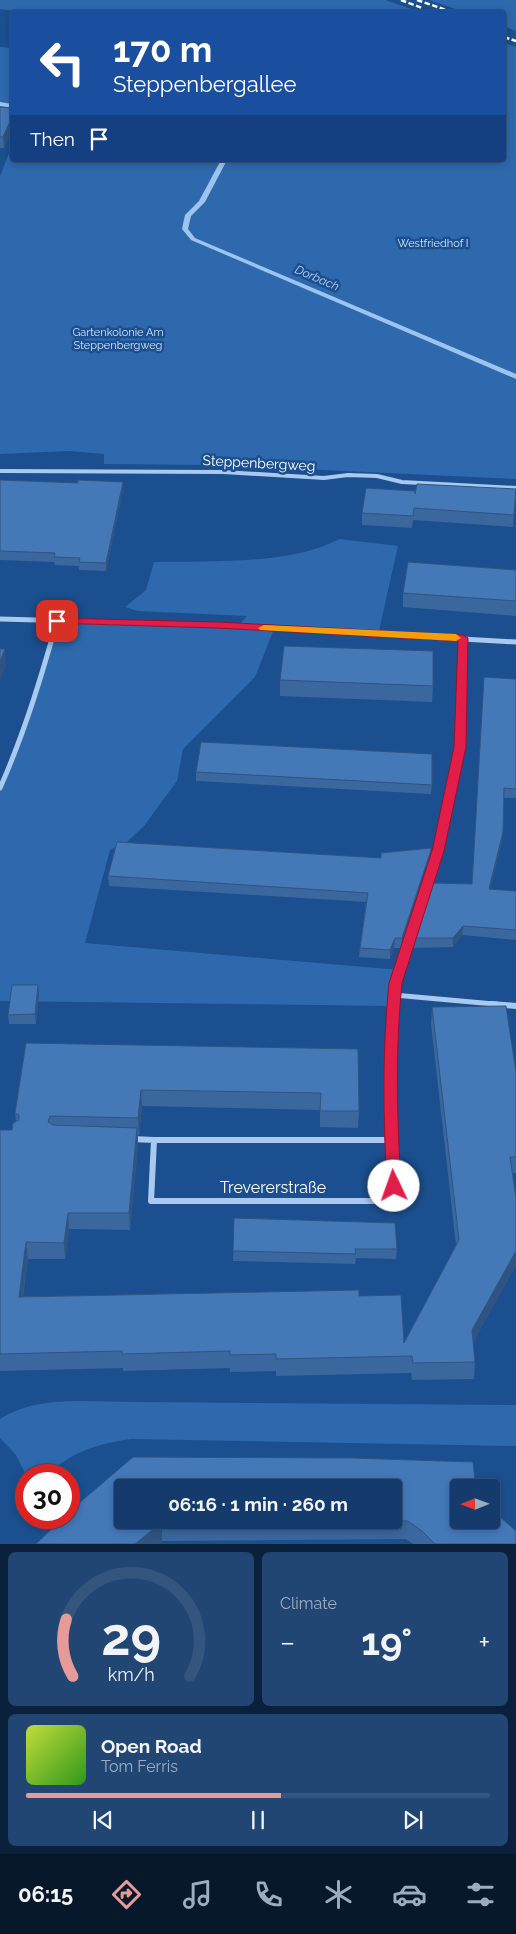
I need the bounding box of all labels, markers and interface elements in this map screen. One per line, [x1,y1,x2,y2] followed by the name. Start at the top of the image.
[113,29,212,70] text: 170 m
[30,30,95,95] icon: left
[113,71,296,97] text: Steppenbergallee
[85,125,113,153] icon: arrive
[30,128,75,150] text: Then
[397,237,469,250] park label: Westfriedhof I
[293,262,341,294] water label: Dorbach
[72,326,164,352] park label: Gartenkolonie Am Steppenbergweg
[202,452,316,474] street label: Steppenbergweg
[36,600,78,642] pin
[43,607,71,635] icon: arrive
[367,1159,419,1211] position arrow
[220,1178,326,1197] street label: Trevererstraße
[15,1464,80,1529] speed limit sign: 30
[450,1479,500,1529] north arrow
[450,1479,500,1529] map controls
[168,1493,348,1515] text: 06:16 · 1 min · 260 m
[280,1594,337,1613] text: Climate
[101,1606,161,1667] text: 29
[361,1619,412,1664] text: 19°
[280,1626,295,1659] text: −
[478,1626,490,1659] text: +
[107,1664,155,1685] text: km/h
[101,1735,202,1757] text: Open Road
[101,1757,178,1776] text: Tom Ferris
[89,1806,117,1834] icon: previous
[244,1806,272,1834] icon: pause
[399,1806,427,1834] icon: next
[109,1877,144,1912] icon: directions
[180,1877,215,1912] icon: music
[251,1877,286,1912] icon: phone
[321,1877,356,1912] icon: climate
[392,1877,427,1912] icon: car
[463,1877,498,1912] icon: filters
[18,1881,73,1907] text: 06:15

